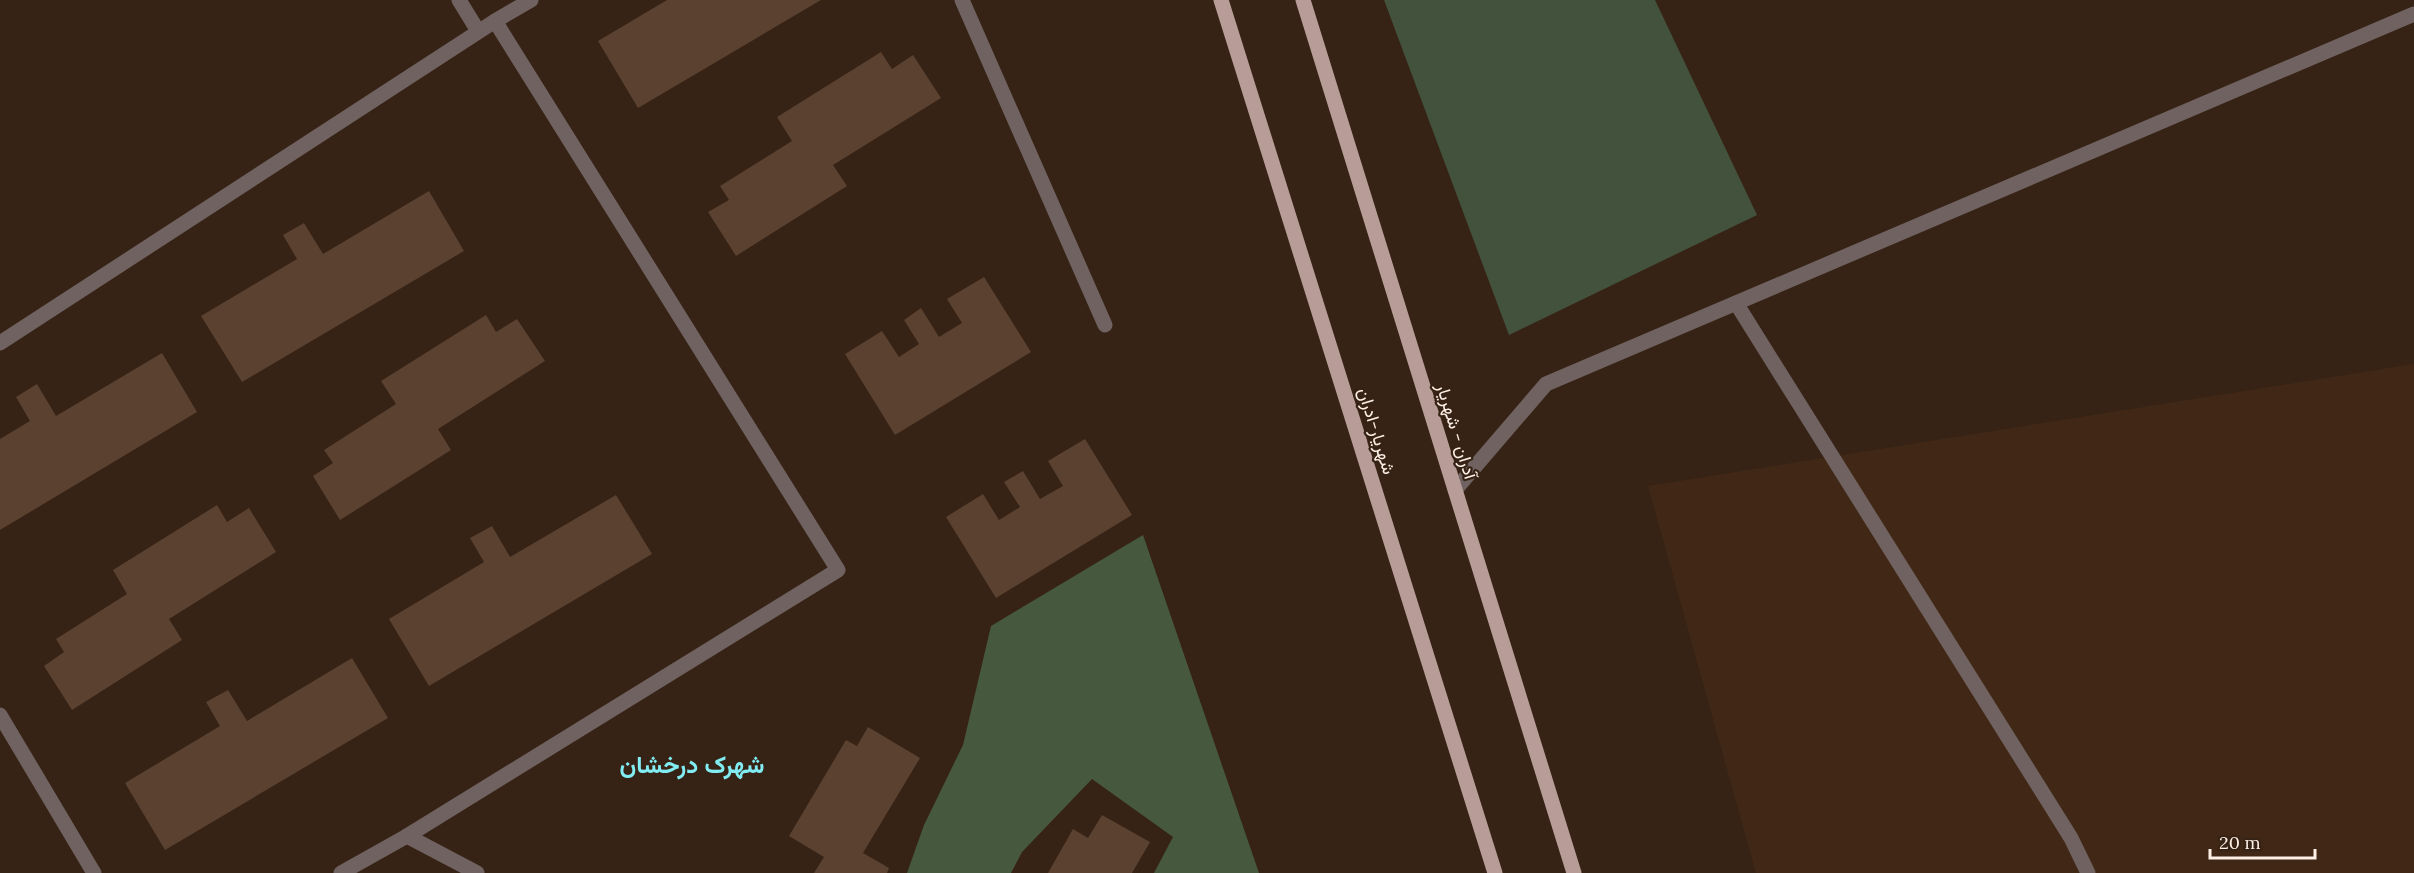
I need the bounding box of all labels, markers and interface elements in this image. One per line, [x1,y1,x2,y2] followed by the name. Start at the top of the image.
[1431,379,1483,483] street label: آدران - شهریار
[1353,385,1401,477] street label: شهریار-ادران
[620,749,764,780] district label: شهرک درخشان
[2210,822,2315,860] scale bar
[2219,831,2261,854] text: 20 m

